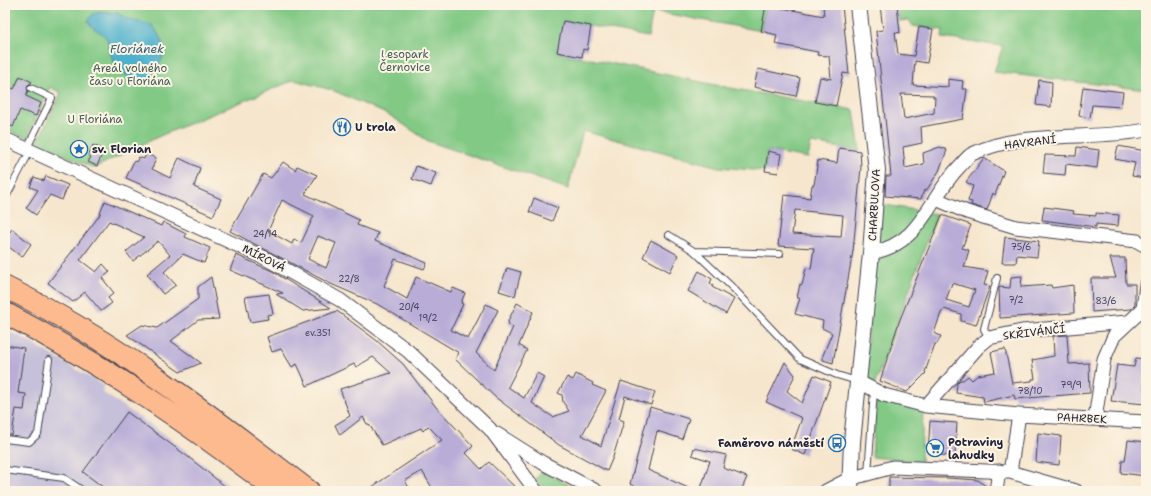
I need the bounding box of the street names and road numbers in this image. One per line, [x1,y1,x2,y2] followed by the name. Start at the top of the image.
[1003,131,1057,153] street label: HAVRANÍ
[865,169,884,242] street label: CHARBULOVA
[240,240,288,276] street label: MÍROVÁ
[1002,320,1066,344] street label: SKŘIVÁNČÍ
[1057,410,1107,427] street label: PAHRBEK

